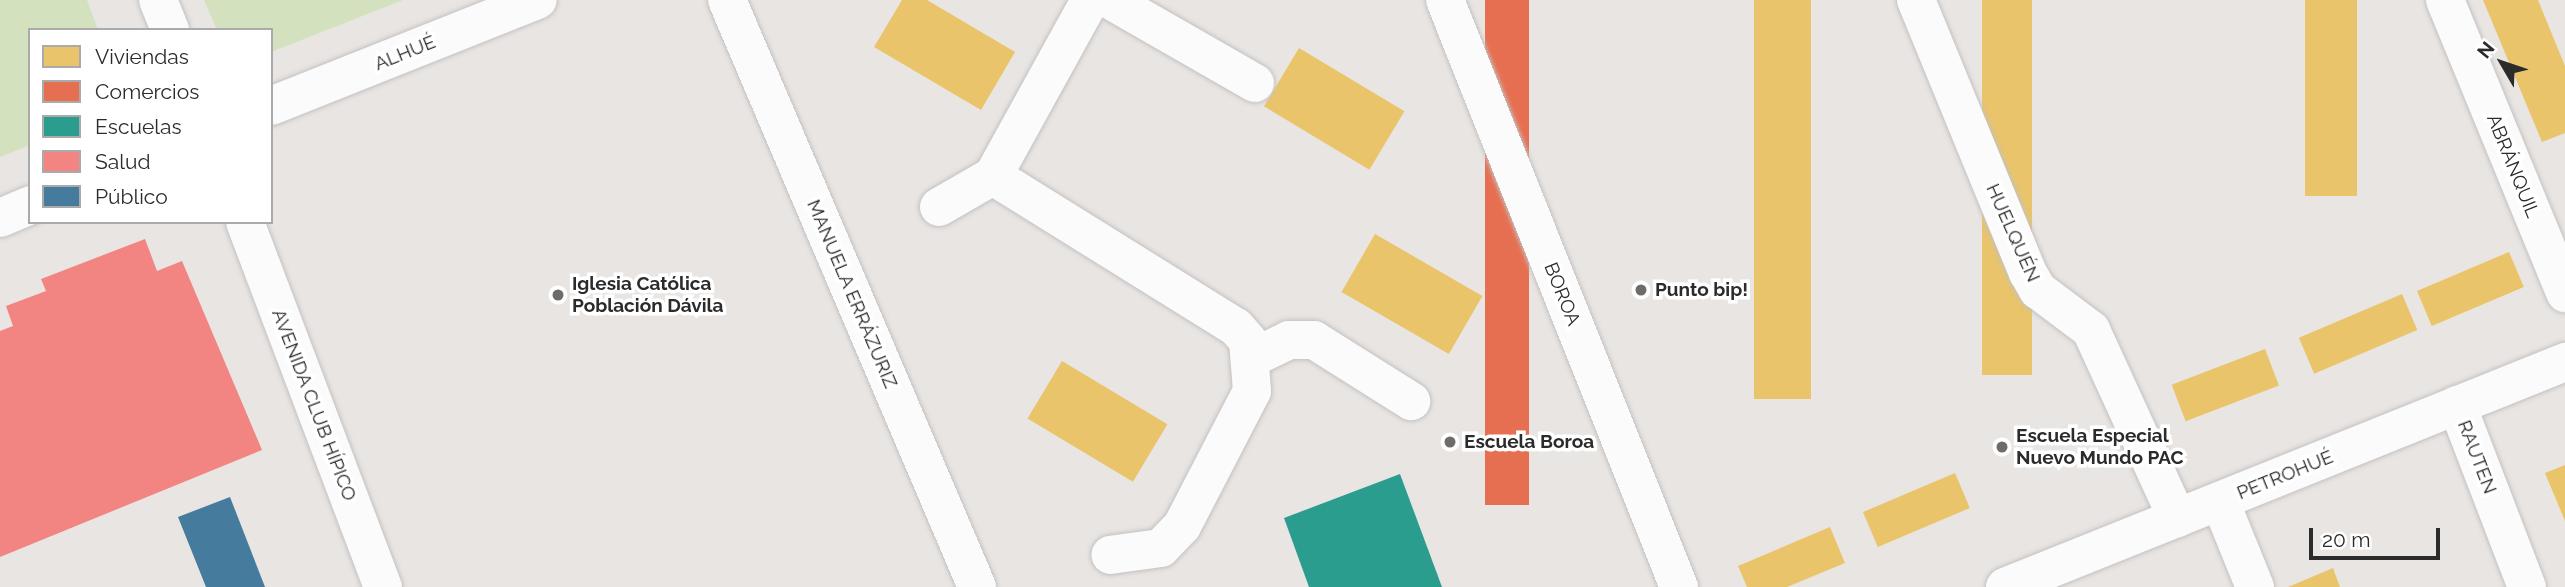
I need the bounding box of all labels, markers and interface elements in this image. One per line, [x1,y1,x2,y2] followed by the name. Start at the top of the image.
[28,28,273,224] legend
[2467,28,2537,98] north arrow
[371,30,439,76] street label: ALHUÉ
[2473,37,2499,62] text: N
[95,44,189,69] text: Viviendas
[95,79,199,104] text: Comercios
[2482,111,2544,221] street label: ABRÁNQUIL
[95,114,182,139] text: Escuelas
[95,149,150,174] text: Salud
[1981,180,2045,286] street label: HUELQUÉN
[95,184,168,209] text: Público
[802,196,902,392] street label: MANUELA ERRÁZURIZ
[1539,259,1585,329] street label: BOROA
[572,273,723,317] place label: Iglesia Católica Población Dávila
[1655,279,1748,301] place label: Punto bip!
[1633,282,1649,298] marker: Punto bip!
[550,287,566,303] marker: Iglesia Católica Población Dávila
[267,306,361,504] street label: AVENIDA CLUB HÍPICO
[2453,417,2501,497] street label: RAUTEN
[2016,425,2184,469] place label: Escuela Especial Nuevo Mundo PAC
[1464,431,1594,453] place label: Escuela Boroa
[1442,434,1458,450] marker: Escuela Boroa
[1994,439,2010,455] marker: Escuela Especial Nuevo Mundo PAC
[2234,445,2336,505] street label: PETROHUÉ
[2313,514,2444,558] scale bar
[2322,527,2370,552] text: 20 m

